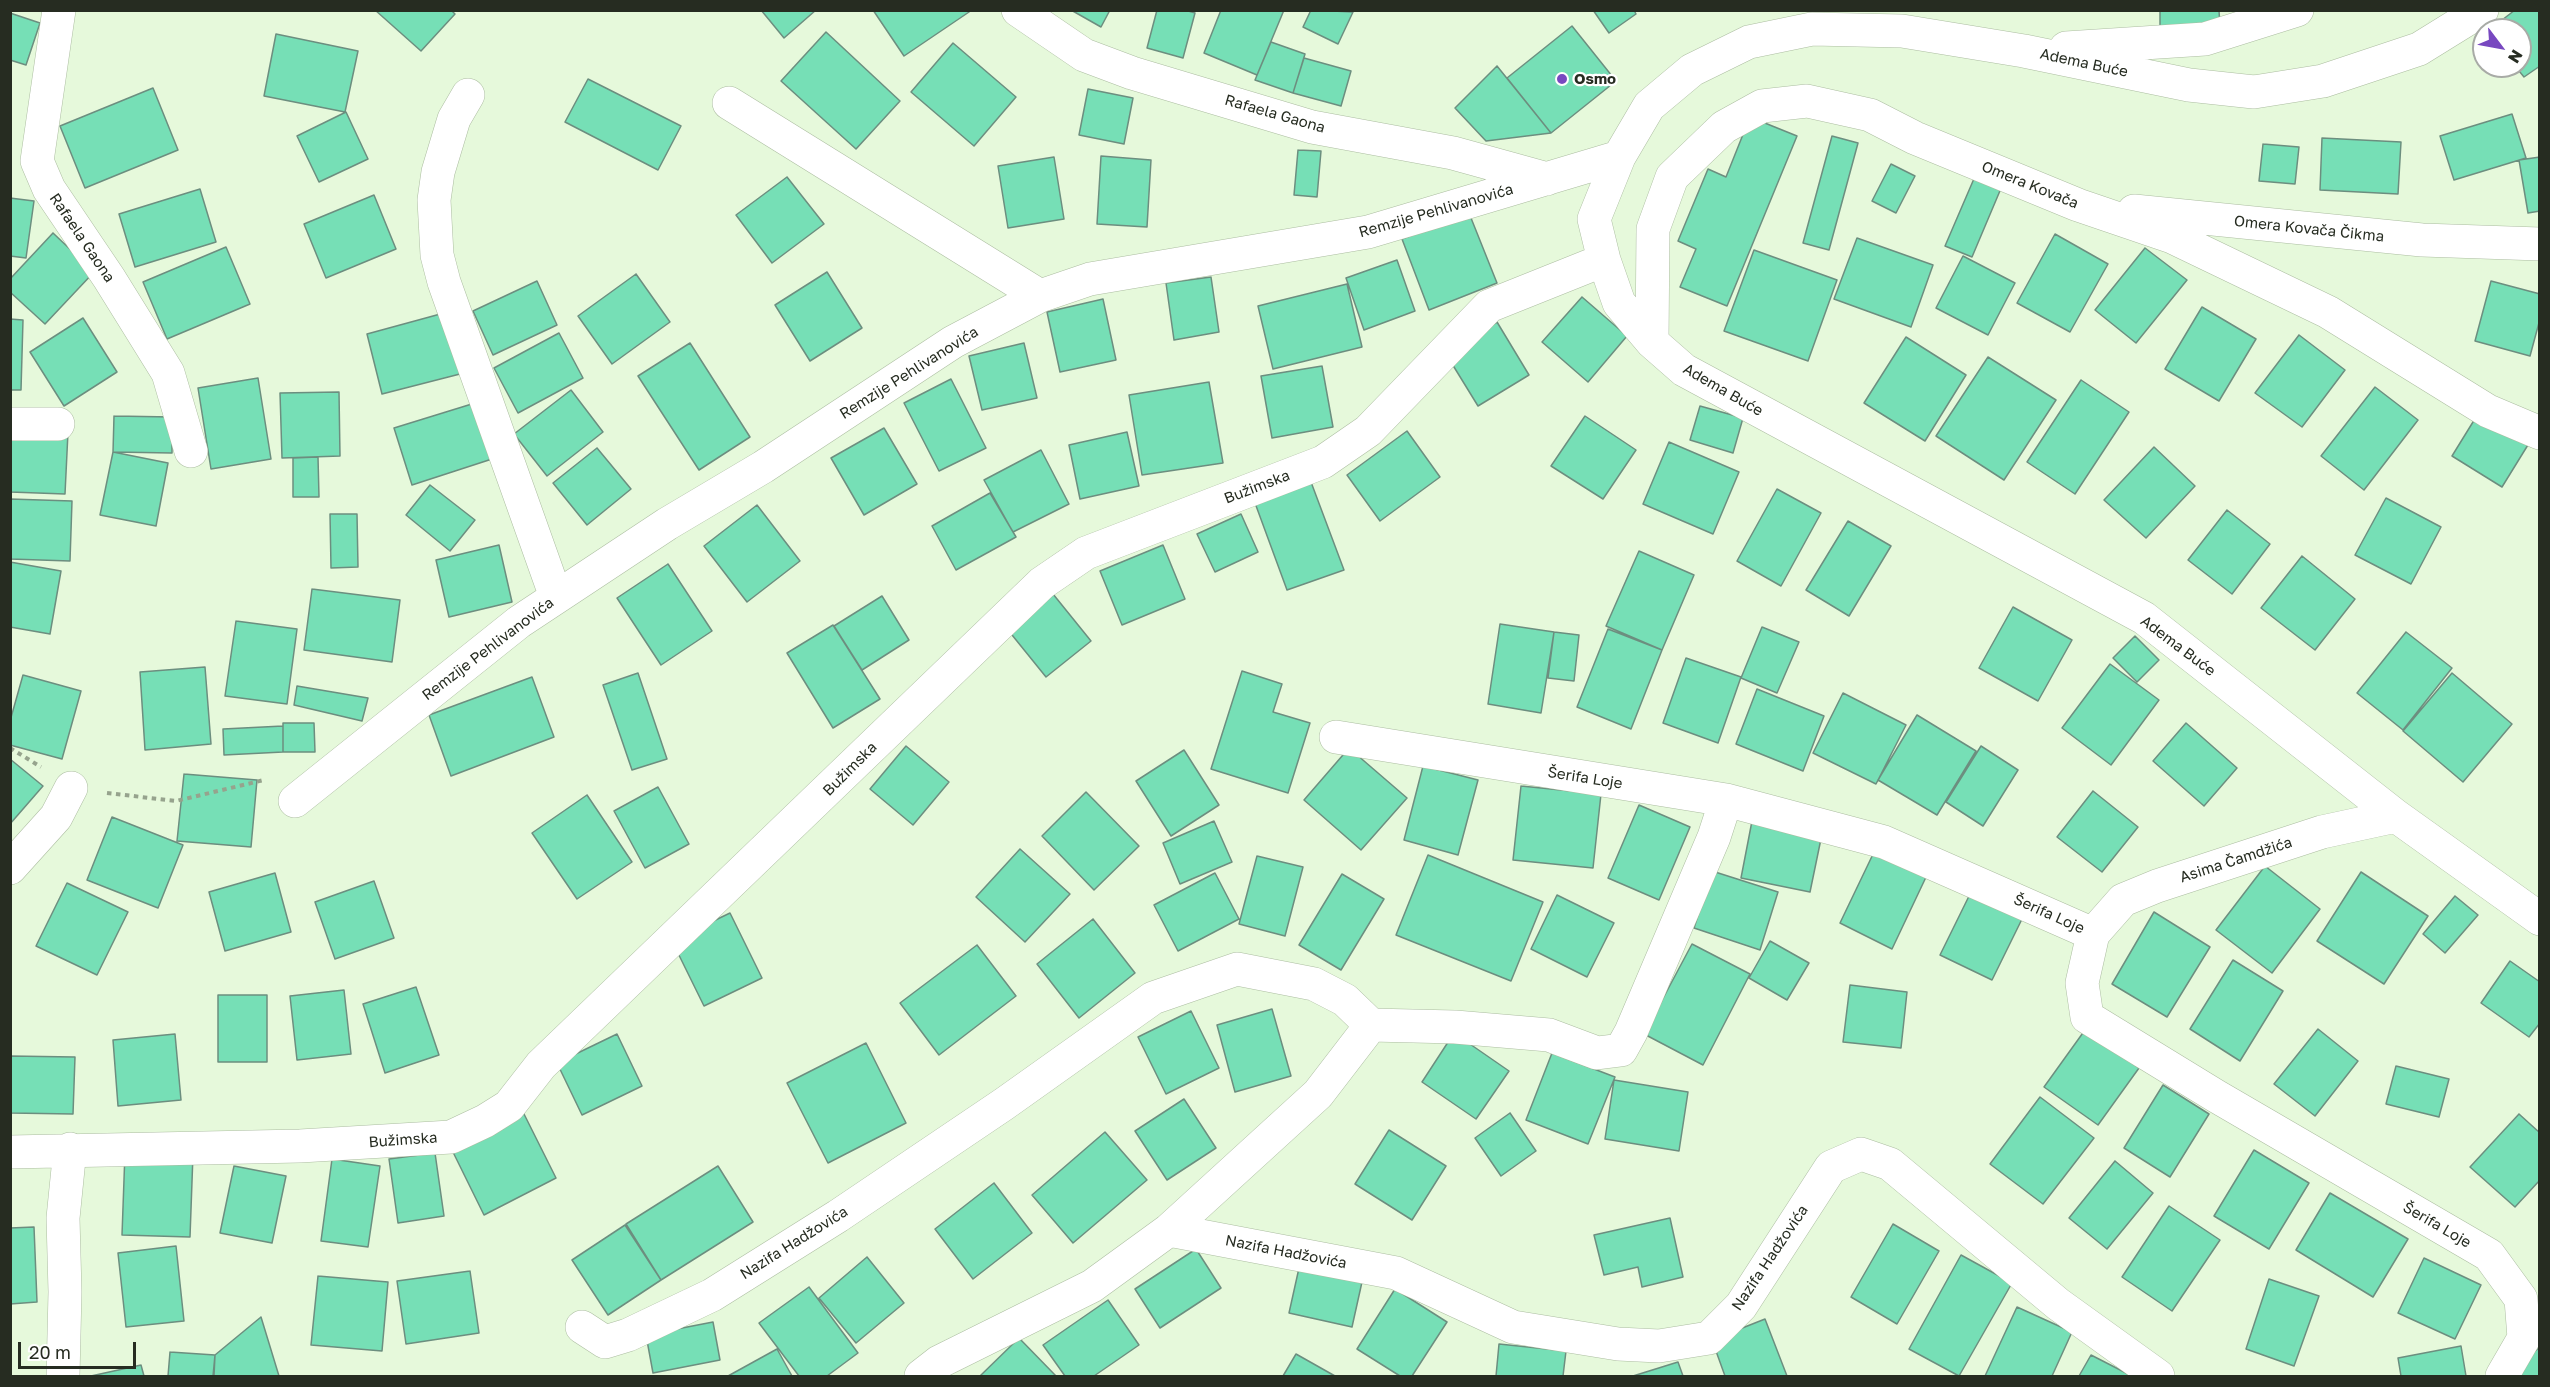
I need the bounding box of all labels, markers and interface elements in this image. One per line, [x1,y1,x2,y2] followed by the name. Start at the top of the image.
[2472,18,2532,78] north arrow
[2038,45,2130,81] street label: Adema Buće
[2504,46,2527,67] text: N
[1574,70,1616,88] place label: Osmo
[1555,72,1569,86] marker: Osmo
[1223,91,1327,137] street label: Rafaela Gaona
[1979,157,2081,213] street label: Omera Kovača
[1357,180,1515,242] street label: Remzije Pehlivanovića
[46,190,118,286] street label: Rafaela Gaona
[2233,212,2385,246] street label: Omera Kovača Čikma
[836,323,982,423] street label: Remzije Pehlivanovića
[1680,360,1766,420] street label: Adema Buće
[1222,466,1292,508] street label: Bužimska
[419,594,557,704] street label: Remzije Pehlivanovića
[2137,612,2219,680] street label: Adema Buće
[819,738,881,800] street label: Bužimska
[1546,763,1624,793] street label: Šerifa Loje
[2178,833,2294,887] street label: Asima Čamdžića
[2011,890,2087,938] street label: Šerifa Loje
[368,1129,438,1151] street label: Bužimska
[2400,1198,2474,1252] street label: Šerifa Loje
[1728,1202,1812,1314] street label: Nazifa Hadžovića
[737,1203,851,1283] street label: Nazifa Hadžovića
[1224,1231,1348,1273] street label: Nazifa Hadžovića
[21,1330,140,1368] scale bar
[29,1341,71,1363] text: 20 m

